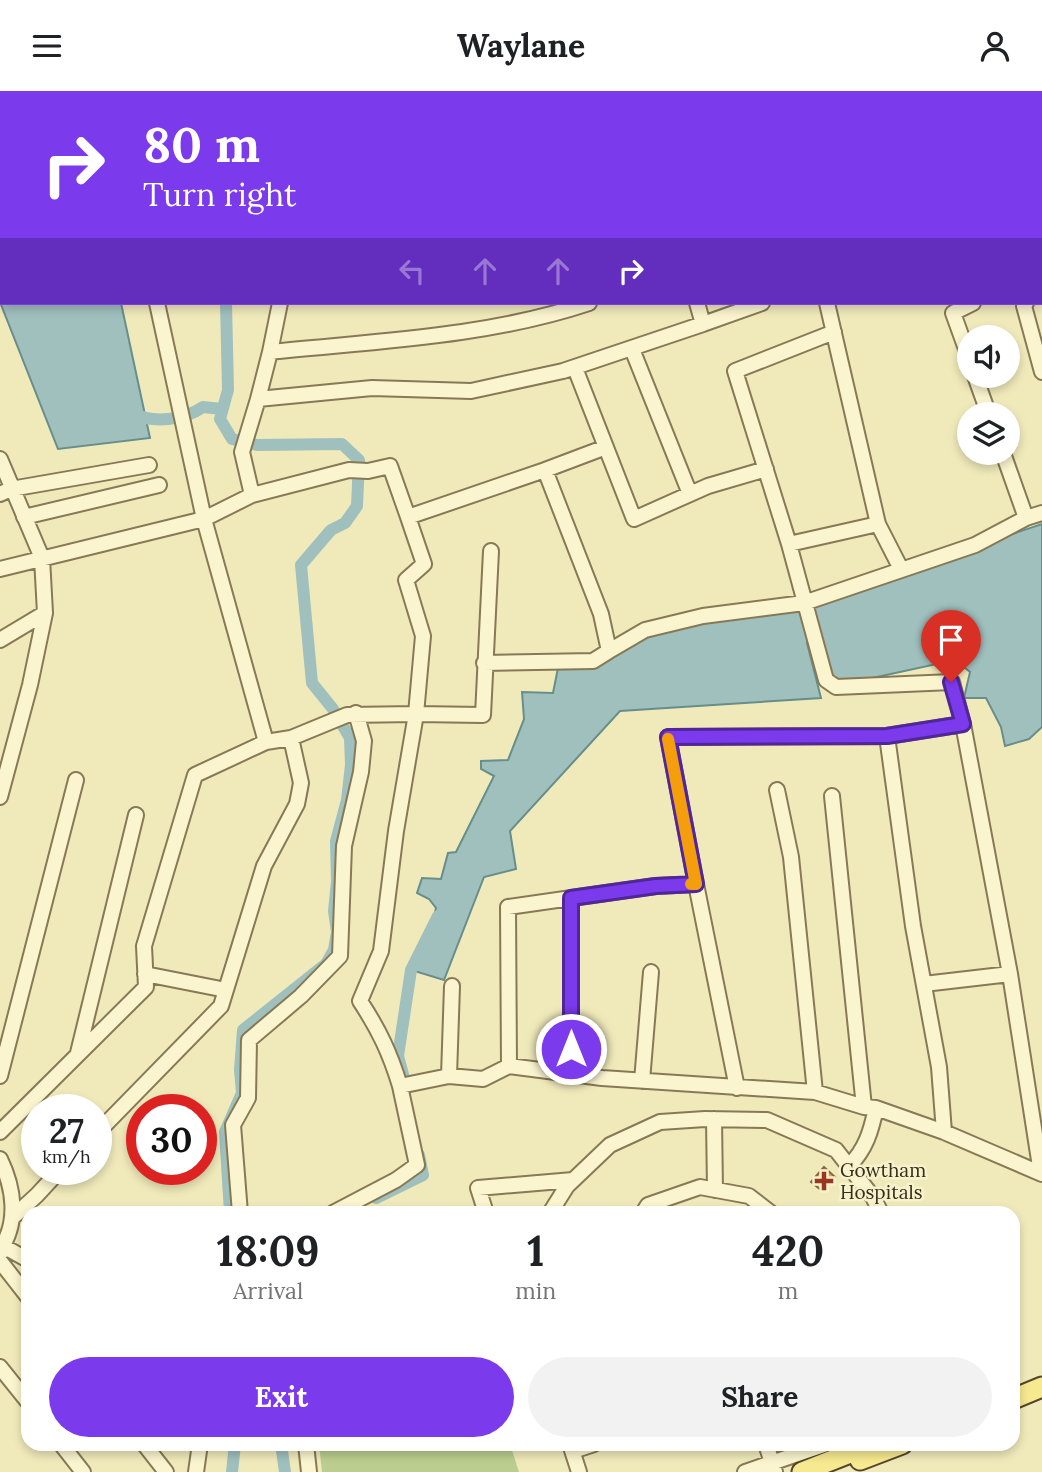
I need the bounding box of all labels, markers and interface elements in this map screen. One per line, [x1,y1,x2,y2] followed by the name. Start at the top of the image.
[457,25,585,66] text: Waylane
[28,27,66,65] icon: menu
[976,27,1014,65] icon: person
[143,113,260,175] text: 80 m
[28,119,119,210] icon: right
[143,174,296,215] text: Turn right
[393,252,431,290] icon: left
[466,252,504,290] icon: ahead
[539,252,577,290] icon: ahead
[612,252,650,290] icon: right
[957,325,1020,465] map controls
[957,325,1020,388] button: sound
[957,402,1020,465] button: layers
[921,610,981,682] pin
[932,621,970,659] icon: arrive
[534,1012,608,1086] position arrow
[126,1094,217,1185] speed limit sign: 30
[49,1108,84,1153] text: 27
[42,1145,91,1168] text: km/h
[840,1158,926,1204] place label: Gowtham Hospitals
[814,1171,834,1191] marker: Gowtham Hospitals
[217,1224,319,1278] text: 18:09
[527,1224,544,1278] text: 1
[752,1224,824,1278] text: 420
[233,1276,303,1305] text: Arrival
[515,1276,556,1305] text: min
[778,1276,798,1305] text: m
[49,1357,514,1437] button: Exit
[528,1357,992,1437] button: Share

